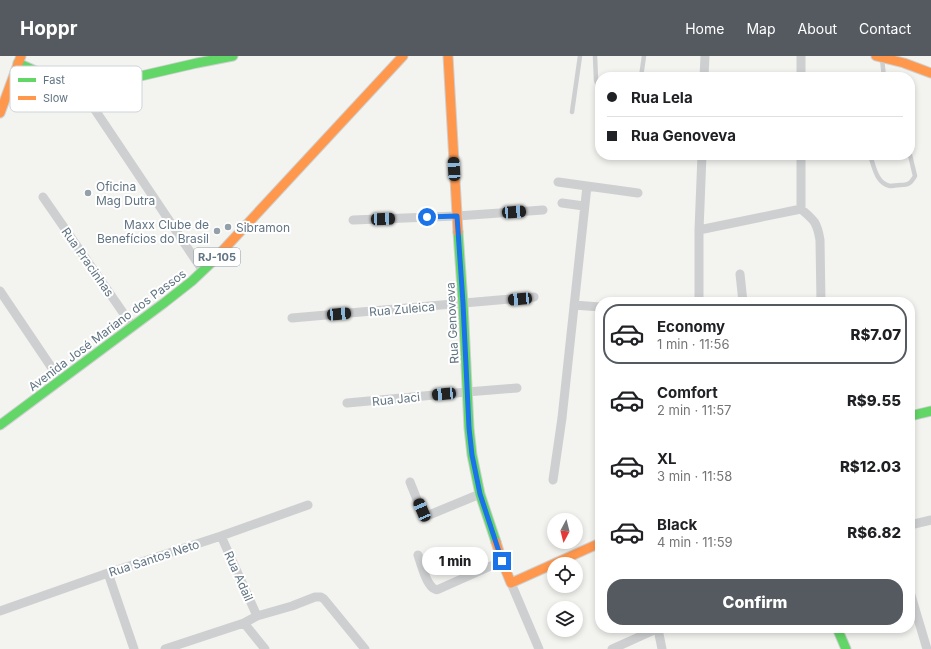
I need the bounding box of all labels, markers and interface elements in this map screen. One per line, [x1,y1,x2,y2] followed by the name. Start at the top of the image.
[20,17,78,40] text: Hoppr
[685,20,724,37] text: Home
[746,20,776,37] text: Map
[798,20,837,37] text: About
[859,20,911,37] text: Contact
[10,66,142,112] legend
[43,73,65,87] text: Fast
[631,88,693,107] text: Rua Lela
[43,91,68,105] text: Slow
[631,126,736,145] text: Rua Genoveva
[447,157,461,181] car
[96,179,155,208] place label: Oficina Mag Dutra
[83,188,93,198] marker: Oficina Mag Dutra
[502,205,526,219] car
[418,208,436,226] route start
[371,213,395,225] car
[97,217,209,246] place label: Maxx Clube de Benefícios do Brasil
[236,220,290,235] place label: Sibramon
[223,222,233,232] marker: Sibramon
[59,225,117,299] street label: Rua Pracinhas
[212,226,222,236] marker: Maxx Clube de Benefícios do Brasil
[194,248,240,266] road number: RJ-105
[25,266,189,394] street label: Avenida José Mariano dos Passos
[442,282,462,364] street label: Rua Genoveva
[508,292,532,306] car
[368,299,436,319] street label: Rua Zuleica
[327,307,351,321] car
[609,316,645,352] icon: car
[657,317,725,336] text: Economy
[850,325,901,344] text: R$7.07
[657,336,730,352] text: 1 min · 11:56
[609,382,645,418] icon: car
[657,383,718,402] text: Comfort
[432,387,456,401] car
[371,389,421,409] street label: Rua Jaci
[847,391,901,410] text: R$9.55
[657,402,731,418] text: 2 min · 11:57
[609,448,645,484] icon: car
[657,449,677,468] text: XL
[840,457,901,476] text: R$12.03
[657,468,732,484] text: 3 min · 11:58
[412,497,432,523] car
[547,513,583,549] north arrow
[547,513,583,637] map controls
[609,514,645,550] icon: car
[657,515,697,534] text: Black
[847,523,901,542] text: R$6.82
[657,534,733,550] text: 4 min · 11:59
[107,536,201,580] street label: Rua Santos Neto
[422,547,488,575] callout: 1 min
[221,549,257,603] street label: Rua Adail
[493,552,511,570] route end
[439,553,471,569] text: 1 min
[547,557,583,593] button: locate
[607,579,903,625] button: Confirm
[547,601,583,637] button: layers

